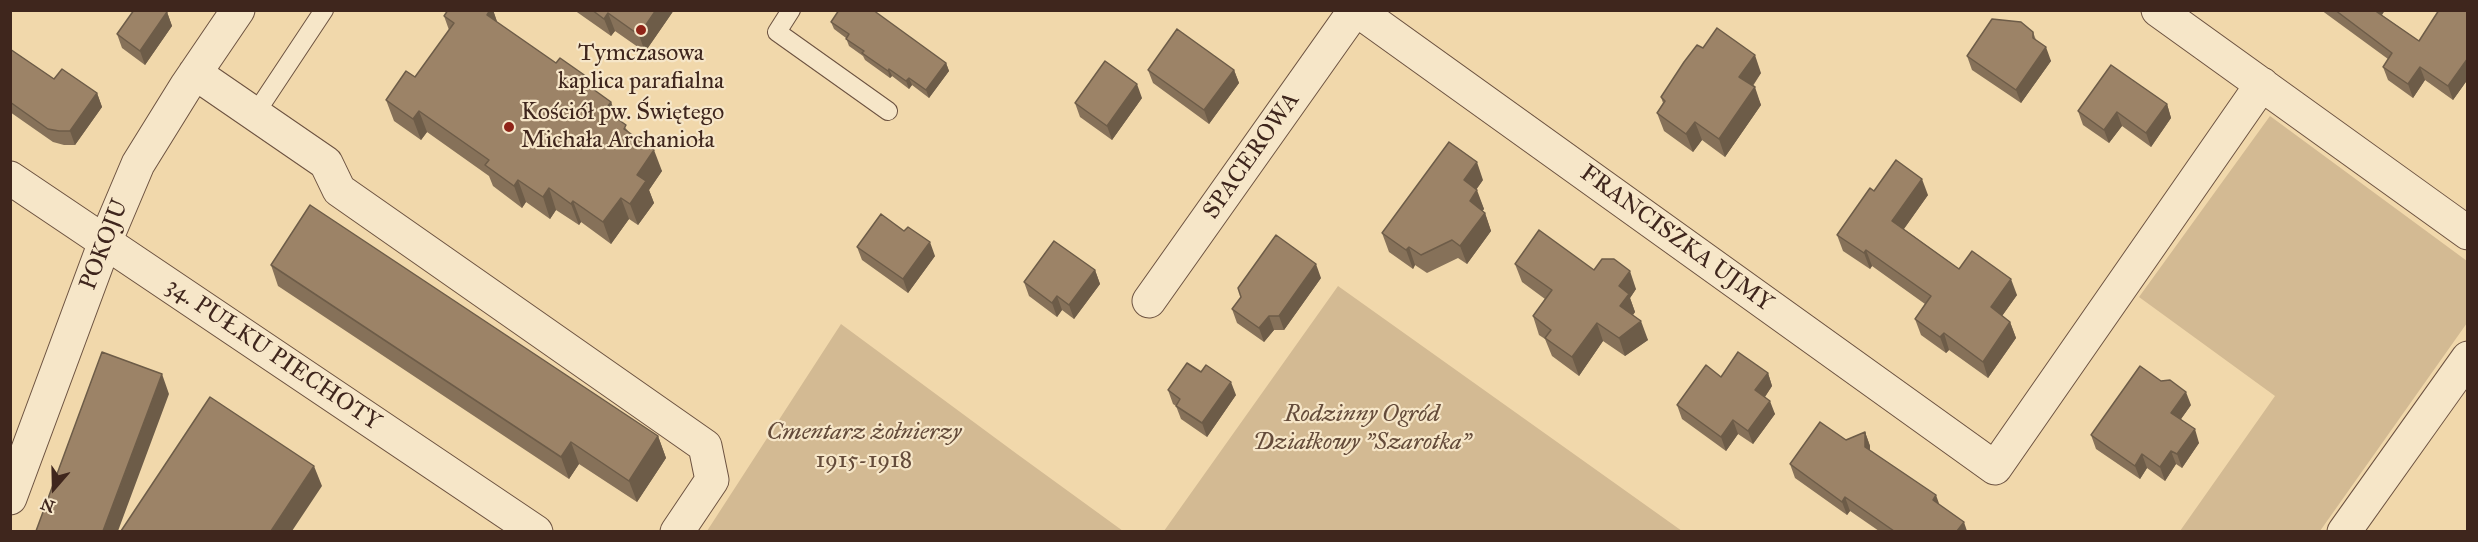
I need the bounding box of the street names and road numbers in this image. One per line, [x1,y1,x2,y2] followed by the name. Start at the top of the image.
[1198,87,1306,225] street label: SPACEROWA
[1574,159,1778,319] street label: FRANCISZKA UJMY
[75,196,135,294] street label: POKOJU
[160,272,386,438] street label: 34. PUŁKU PIECHOTY

